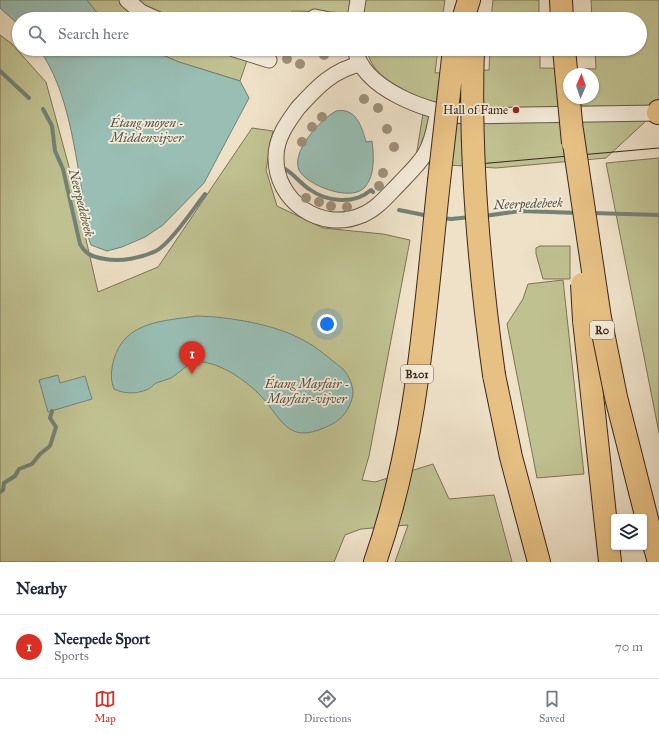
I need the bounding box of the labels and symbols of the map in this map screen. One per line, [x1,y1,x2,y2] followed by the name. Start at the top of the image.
[563,68,599,104] north arrow
[443,103,508,117] place label: Hall of Fame
[511,105,521,115] marker: Hall of Fame
[109,114,184,146] water label: Étang moyen - Middenvijver
[65,166,97,239] water label: Neerpedebeek
[492,195,563,213] water label: Neerpedebeek
[317,314,337,334] your location
[590,321,614,339] road number: R0
[179,341,205,374] pin: 1
[401,365,433,383] road number: B201
[263,375,350,407] water label: Étang Mayfair - Mayfair-vijver

